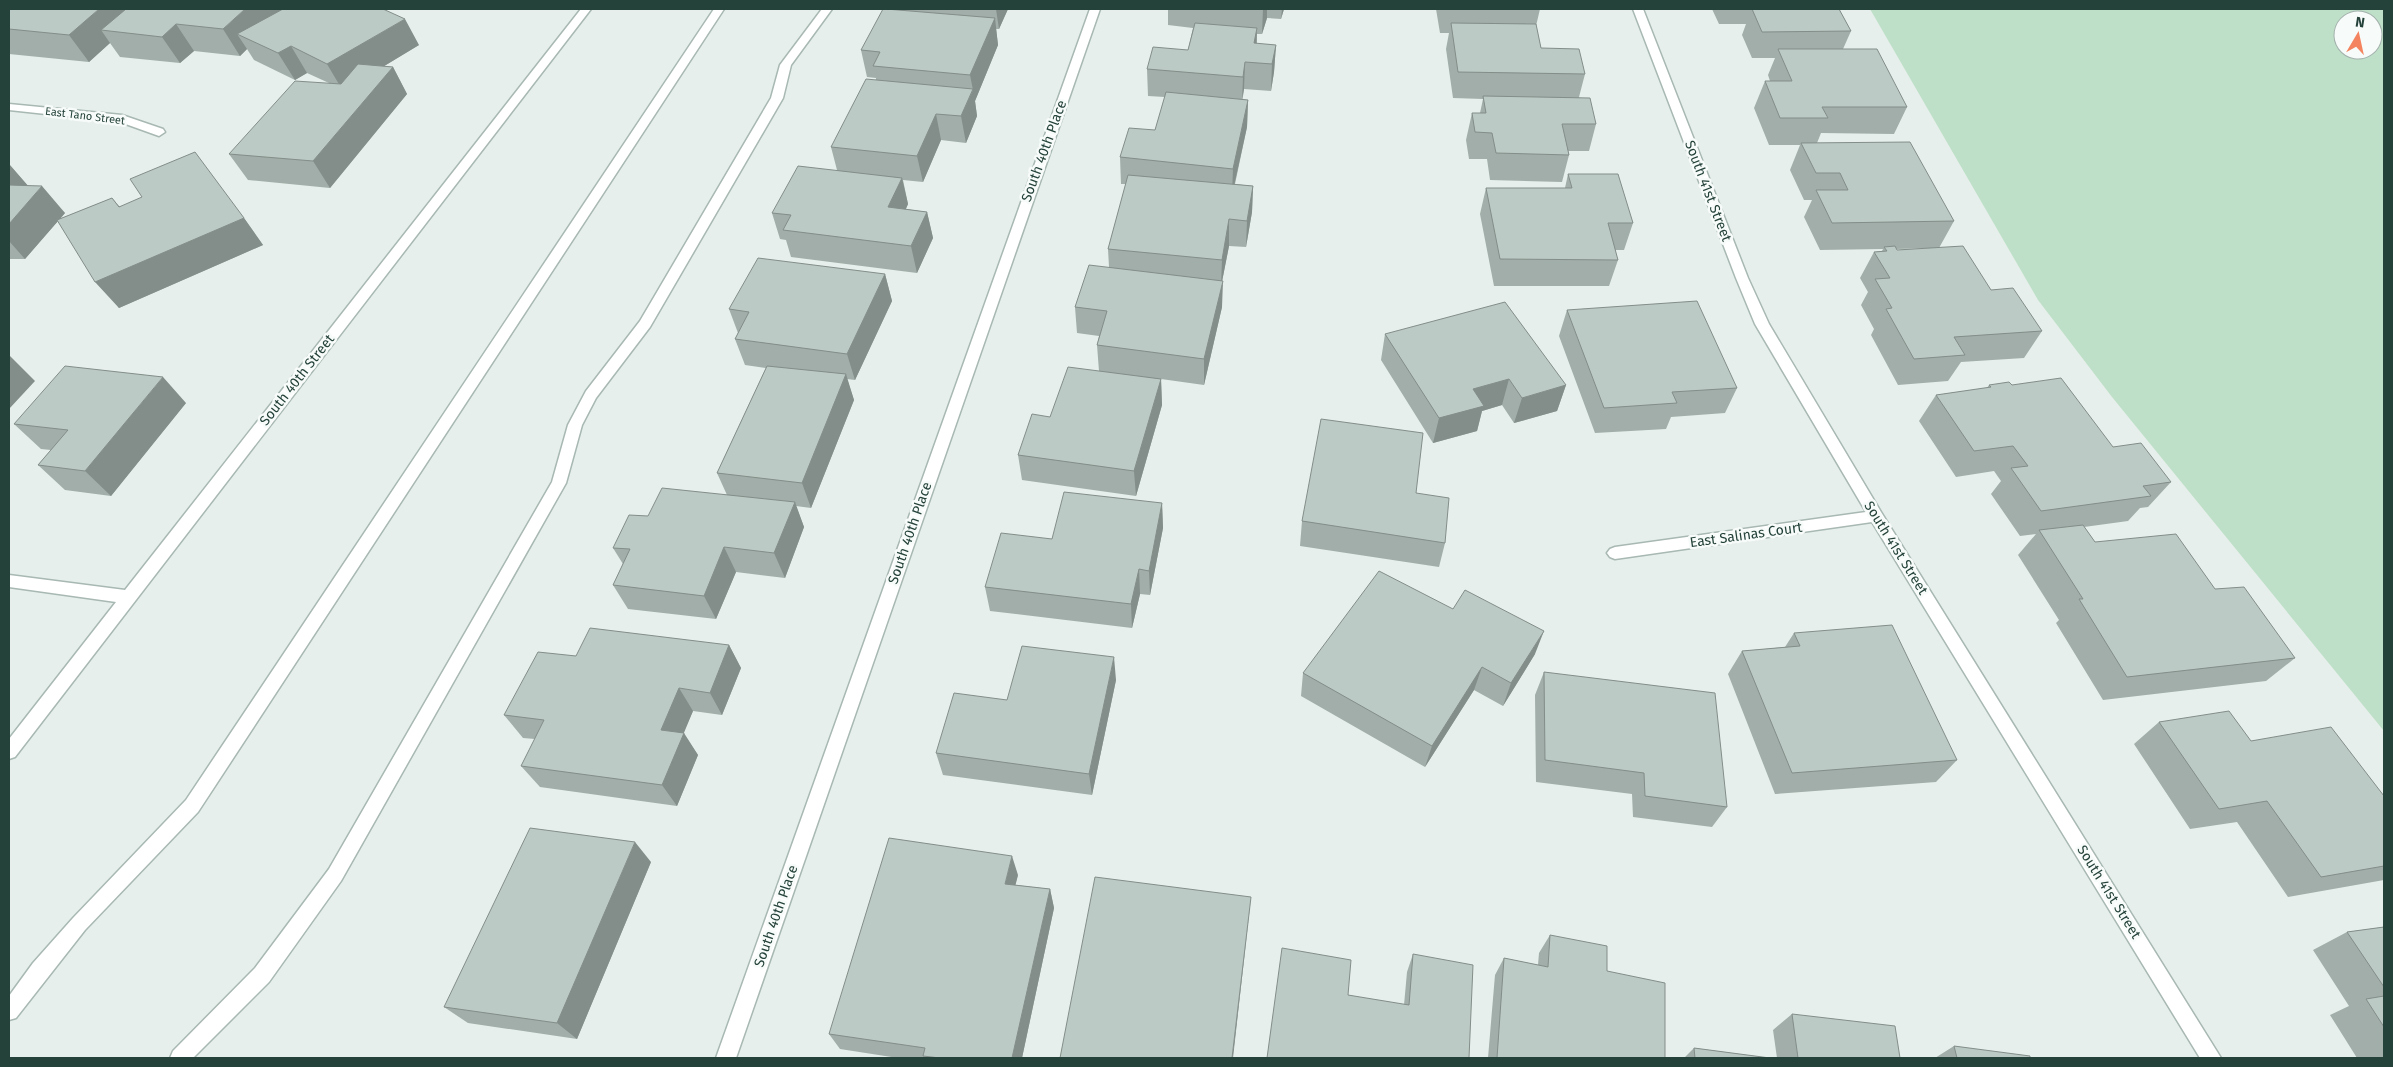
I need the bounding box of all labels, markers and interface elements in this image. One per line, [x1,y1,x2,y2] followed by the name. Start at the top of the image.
[2333,10,2383,60] north arrow
[2354,14,2366,32] text: N
[1018,98,1070,204] street label: South 40th Place
[44,105,126,127] street label: East Tano Street
[1681,138,1735,245] street label: South 41st Street
[256,330,338,429] street label: South 40th Street
[885,480,935,586] street label: South 40th Place
[1860,498,1932,599] street label: South 41st Street
[1689,519,1804,551] street label: East Salinas Court
[2073,842,2145,943] street label: South 41st Street
[751,863,801,969] street label: South 40th Place

